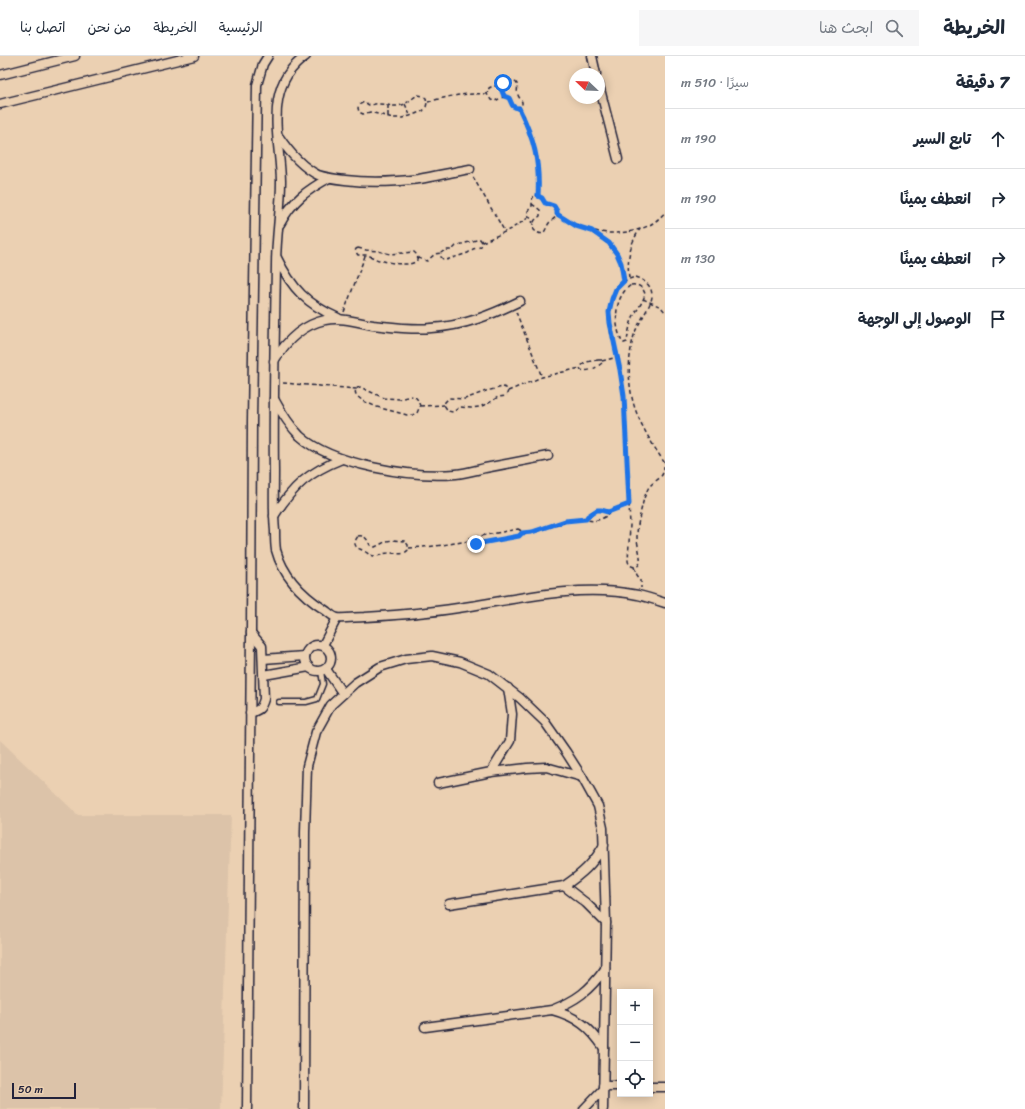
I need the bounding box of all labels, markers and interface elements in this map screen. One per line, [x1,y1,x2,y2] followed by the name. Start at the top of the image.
[639,10,919,46] search box
[943,11,1005,44] text: الخريطة
[20,15,66,40] text: اتصل بنا
[88,15,131,40] text: من نحن
[153,15,197,40] text: الخريطة
[219,15,263,40] text: الرئيسية
[819,15,873,41] text: ابحث هنا
[883,17,905,39] icon: search
[956,67,1009,97] text: 7 دقيقة
[569,68,605,104] north arrow
[681,71,749,94] text: سيرًا · 510 m
[494,74,512,92] route start
[914,126,971,152] text: تابع السير
[681,127,716,150] text: 190 m
[987,128,1009,150] icon: ahead
[900,186,971,212] text: انعطف يمينًا
[681,187,716,210] text: 190 m
[987,188,1009,210] icon: right
[900,246,971,272] text: انعطف يمينًا
[681,247,715,270] text: 130 m
[987,248,1009,270] icon: right
[858,306,971,332] text: الوصول إلى الوجهة
[987,308,1009,330] icon: arrive
[467,535,485,553] route end
[617,989,653,1097] map controls
[617,989,653,1025] button: +
[617,1025,653,1061] button: −
[617,1061,653,1097] button: locate
[18,1080,43,1099] text: 50 m
[12,1081,76,1100] scale bar

